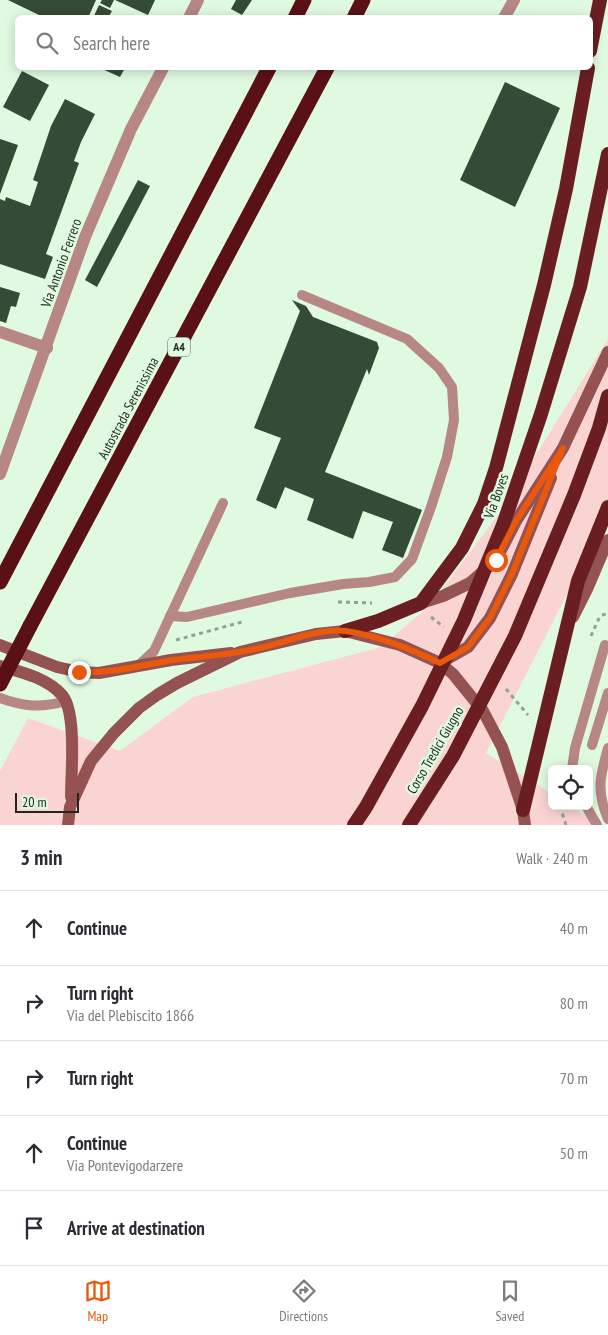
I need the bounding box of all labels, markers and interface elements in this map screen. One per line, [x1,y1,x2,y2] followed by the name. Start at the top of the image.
[15,15,593,70] search box
[33,29,61,57] icon: search
[73,31,150,55] text: Search here
[36,216,85,311] street label: Via Antonio Ferrero
[168,338,190,357] road number: A4
[94,354,162,462] street label: Autostrada Serenissima
[479,471,513,522] street label: Via Boves
[485,549,508,572] route start
[68,661,91,684] route end
[403,703,467,797] street label: Corso Tredici Giugno
[548,765,593,810] map controls
[548,765,593,810] button: locate
[15,790,79,813] scale bar
[22,793,47,811] text: 20 m
[20,844,62,871] text: 3 min
[516,848,588,868] text: Walk · 240 m
[20,914,48,942] icon: ahead
[67,916,127,940] text: Continue
[560,918,588,938] text: 40 m
[67,981,133,1005] text: Turn right
[20,989,48,1017] icon: right
[560,993,588,1013] text: 80 m
[67,1005,194,1025] text: Via del Plebiscito 1866
[20,1064,48,1092] icon: right
[67,1066,133,1090] text: Turn right
[560,1068,588,1088] text: 70 m
[67,1131,127,1155] text: Continue
[20,1139,48,1167] icon: ahead
[560,1143,588,1163] text: 50 m
[67,1155,183,1175] text: Via Pontevigodarzere
[20,1214,48,1242] icon: arrive
[67,1216,205,1240] text: Arrive at destination
[84,1277,112,1325] tab: Map
[279,1277,328,1325] tab: Directions
[495,1277,524,1325] tab: Saved

